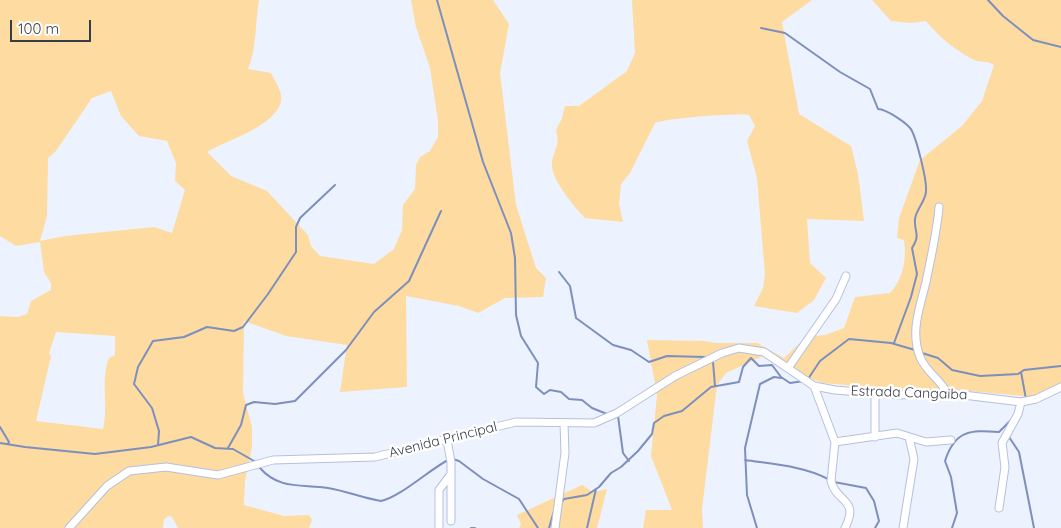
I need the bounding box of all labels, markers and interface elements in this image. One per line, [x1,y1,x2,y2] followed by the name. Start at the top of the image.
[12,10,94,42] scale bar
[18,19,59,38] text: 100 m
[850,383,968,403] street label: Estrada Cangaiba
[387,418,499,462] street label: Avenida Principal

